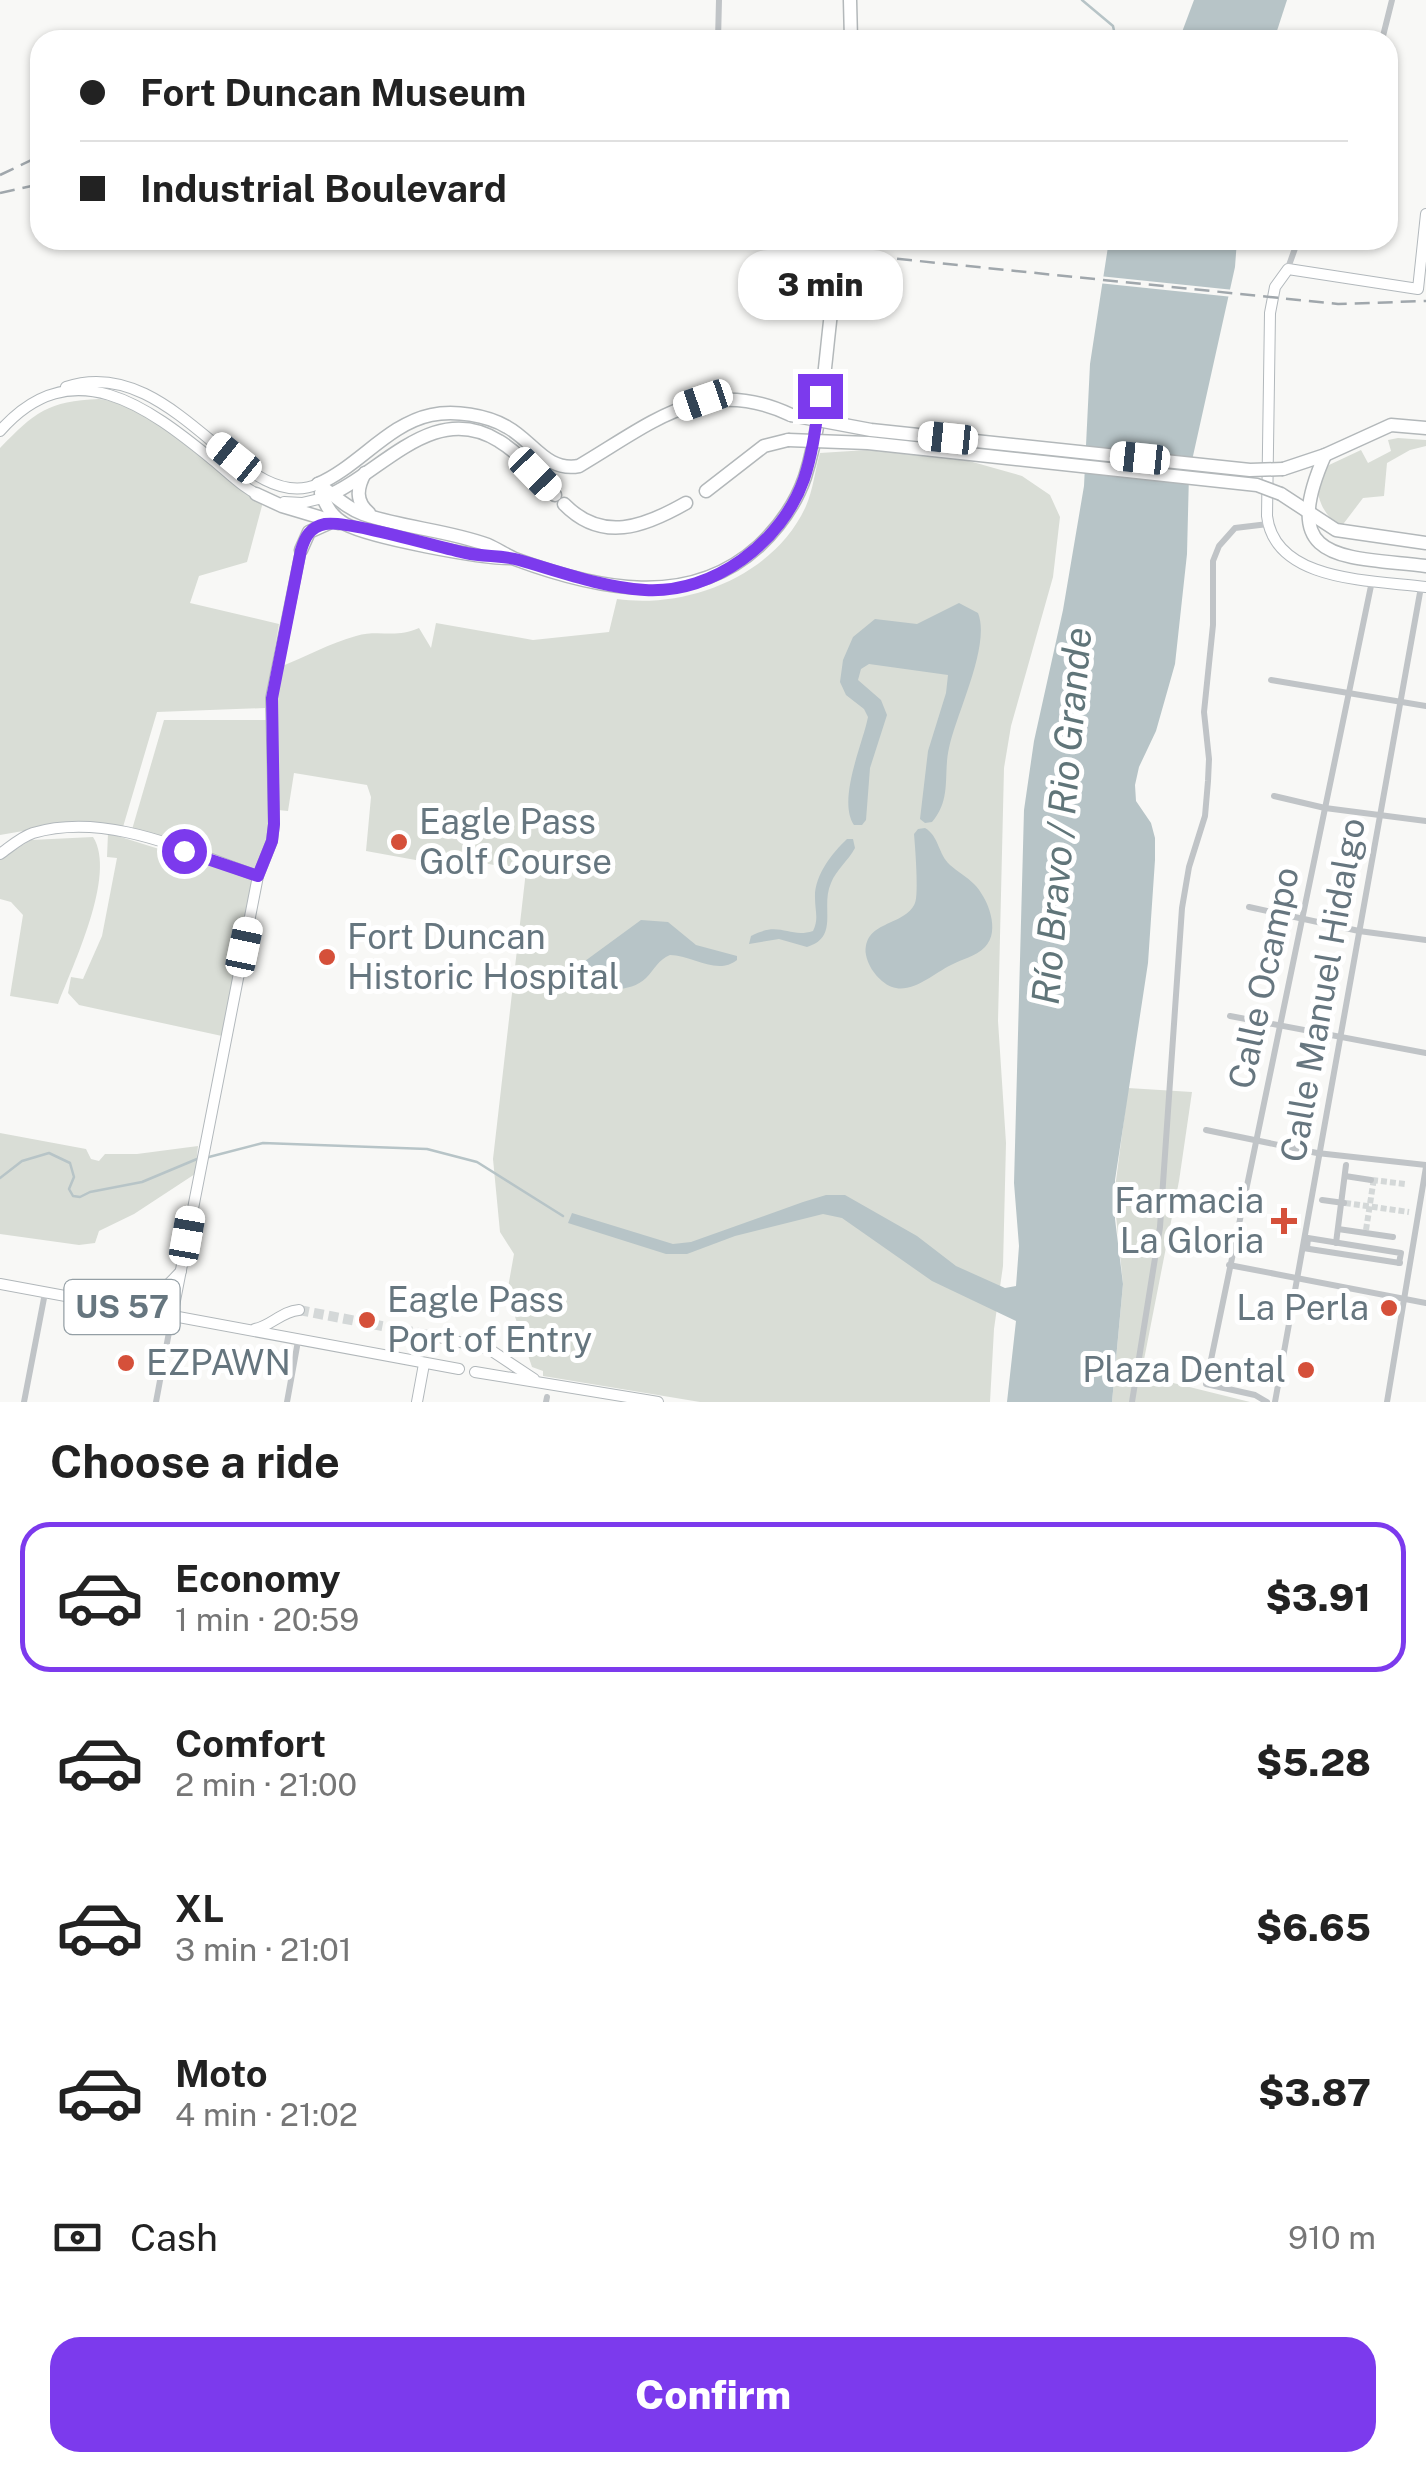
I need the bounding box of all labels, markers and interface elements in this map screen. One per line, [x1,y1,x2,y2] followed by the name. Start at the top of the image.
[140,70,526,115] text: Fort Duncan Museum
[140,166,507,211] text: Industrial Boulevard
[738,251,902,321] callout: 3 min
[778,266,863,303] text: 3 min
[798,374,843,419] route end
[670,376,736,424] car
[917,420,979,456] car
[201,427,267,489] car
[1109,440,1171,476] car
[503,442,567,506] car
[1023,625,1100,1007] water label: Río Bravo / Rio Grande
[419,801,612,882] place label: Eagle Pass Golf Course
[1272,815,1373,1165] street label: Calle Manuel Hidalgo
[162,829,207,874] route start
[388,831,410,853] marker: Eagle Pass Golf Course
[1220,863,1307,1093] street label: Calle Ocampo
[223,915,265,979] car
[347,916,619,997] place label: Fort Duncan Historic Hospital
[316,946,338,968] marker: Fort Duncan Historic Hospital
[1114,1180,1264,1261] place label: Farmacia La Gloria
[167,1204,207,1268] car
[1273,1210,1295,1232] marker: Farmacia La Gloria
[387,1279,592,1360] place label: Eagle Pass Port of Entry
[64,1280,180,1334] road number: US 57
[1236,1287,1369,1328] place label: La Perla
[1378,1297,1400,1319] marker: La Perla
[356,1309,378,1331] marker: Eagle Pass Port of Entry
[146,1342,291,1383] place label: EZPAWN
[1082,1349,1286,1390] place label: Plaza Dental
[115,1352,137,1374] marker: EZPAWN
[1295,1359,1317,1381] marker: Plaza Dental
[50,1435,340,1488] text: Choose a ride
[55,1552,145,1642] icon: car
[175,1556,341,1601] text: Economy
[1266,1575,1371,1620] text: $3.91
[175,1601,359,1638] text: 1 min · 20:59
[55,1717,145,1807] icon: car
[175,1721,326,1766] text: Comfort
[1256,1740,1371,1785] text: $5.28
[175,1766,357,1803] text: 2 min · 21:00
[55,1882,145,1972] icon: car
[175,1886,224,1931] text: XL
[1256,1905,1371,1950] text: $6.65
[175,1931,352,1968] text: 3 min · 21:01
[55,2047,145,2137] icon: car
[175,2051,268,2096] text: Moto
[1258,2070,1371,2115] text: $3.87
[175,2096,358,2133] text: 4 min · 21:02
[50,2210,105,2265] icon: cash
[130,2215,218,2260] text: Cash
[1288,2219,1376,2256] text: 910 m
[50,2337,1376,2452] button: Confirm

